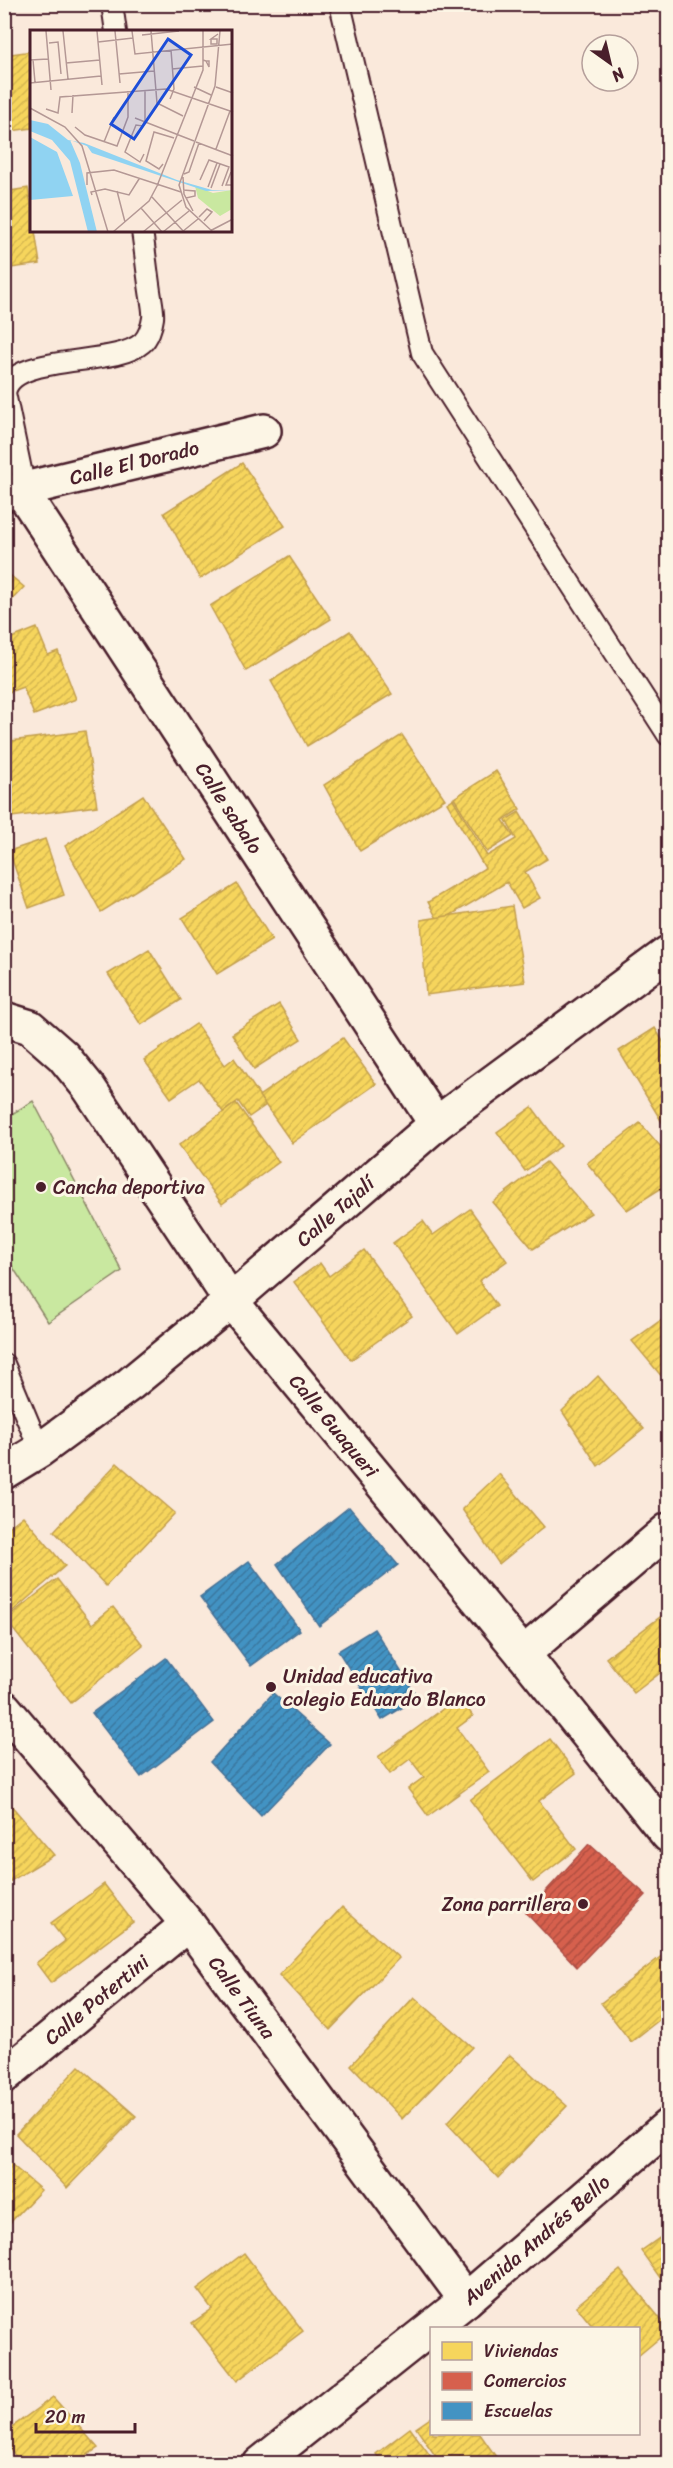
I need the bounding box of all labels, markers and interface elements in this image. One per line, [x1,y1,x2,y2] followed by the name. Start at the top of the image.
[30,30,232,232] inset map
[580,33,640,93] north arrow
[605,59,632,91] text: N
[66,430,203,495] street label: Calle El Dorado
[186,755,272,861] street label: Calle sabalo
[288,1165,384,1256] street label: Calle Tajalí
[53,1170,205,1205] place label: Cancha deportiva
[34,1180,48,1194] marker: Cancha deportiva
[280,1366,389,1487] street label: Calle Guaqueri
[283,1659,486,1717] place label: Unidad educativa colegio Eduardo Blanco
[264,1680,278,1694] marker: Unidad educativa colegio Eduardo Blanco
[442,1887,571,1922] place label: Zona parrillera
[576,1897,590,1911] marker: Zona parrillera
[36,1945,157,2054] street label: Calle Potertini
[199,1948,286,2048] street label: Calle Tiuna
[453,2165,618,2314] street label: Avenida Andrés Bello
[430,2327,640,2435] legend
[484,2335,559,2367] text: Viviendas
[484,2365,567,2397] text: Comercios
[484,2395,553,2427] text: Escuelas
[36,2396,135,2434] scale bar
[45,2401,85,2433] text: 20 m

